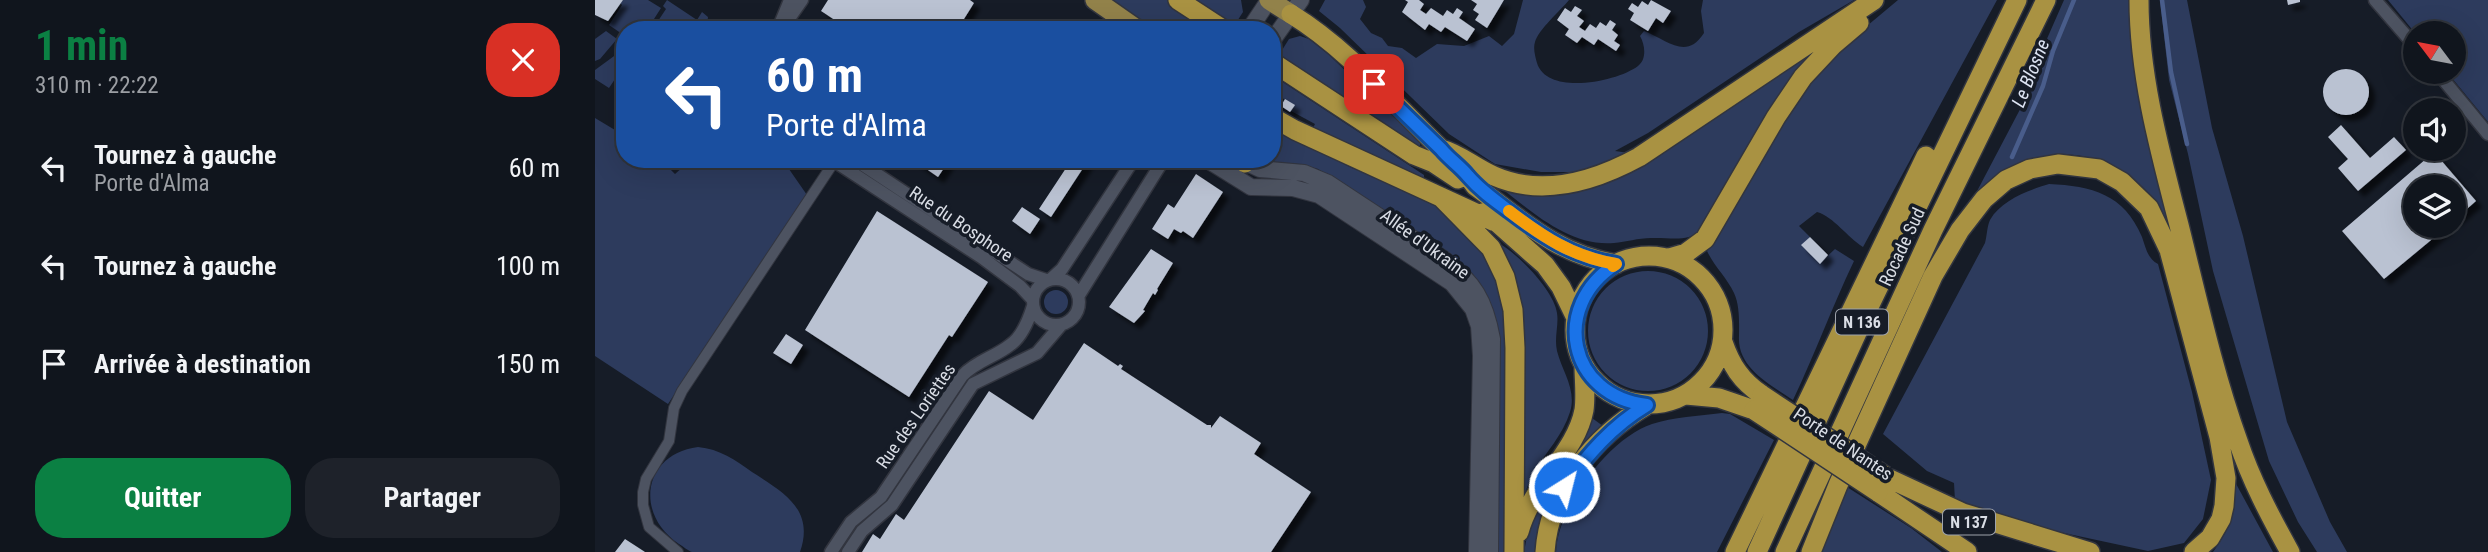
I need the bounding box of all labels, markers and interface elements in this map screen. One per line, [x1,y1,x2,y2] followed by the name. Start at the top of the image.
[35,21,128,70] text: 1 min
[2403,21,2466,84] north arrow
[2403,21,2466,238] map controls
[486,23,560,97] button: close
[2006,36,2054,111] water label: Le Blosne
[766,47,863,104] text: 60 m
[651,49,742,140] icon: left
[1344,54,1404,114] pin
[1355,65,1393,103] icon: arrive
[35,72,159,99] text: 310 m · 22:22
[2403,98,2466,161] button: sound
[766,106,927,144] text: Porte d'Alma
[94,140,276,170] text: Tournez à gauche
[35,149,73,187] icon: left
[509,153,560,183] text: 60 m
[94,170,210,197] text: Porte d'Alma
[2403,175,2466,238] button: layers
[906,181,1017,266] street label: Rue du Bosphore
[1377,204,1474,283] street label: Allée d'Ukraine
[1874,204,1929,289] street label: Rocade Sud
[35,247,73,285] icon: left
[94,251,276,281] text: Tournez à gauche
[496,251,560,281] text: 100 m
[1836,310,1888,334] road number: N 136
[35,345,73,383] icon: arrive
[94,349,311,379] text: Arrivée à destination
[496,349,560,379] text: 150 m
[872,359,960,472] street label: Rue des Loriettes
[1790,403,1897,484] street label: Porte de Nantes
[1527,450,1601,524] position arrow
[35,458,291,538] button: Quitter
[305,458,560,538] button: Partager
[1943,509,1995,534] road number: N 137

